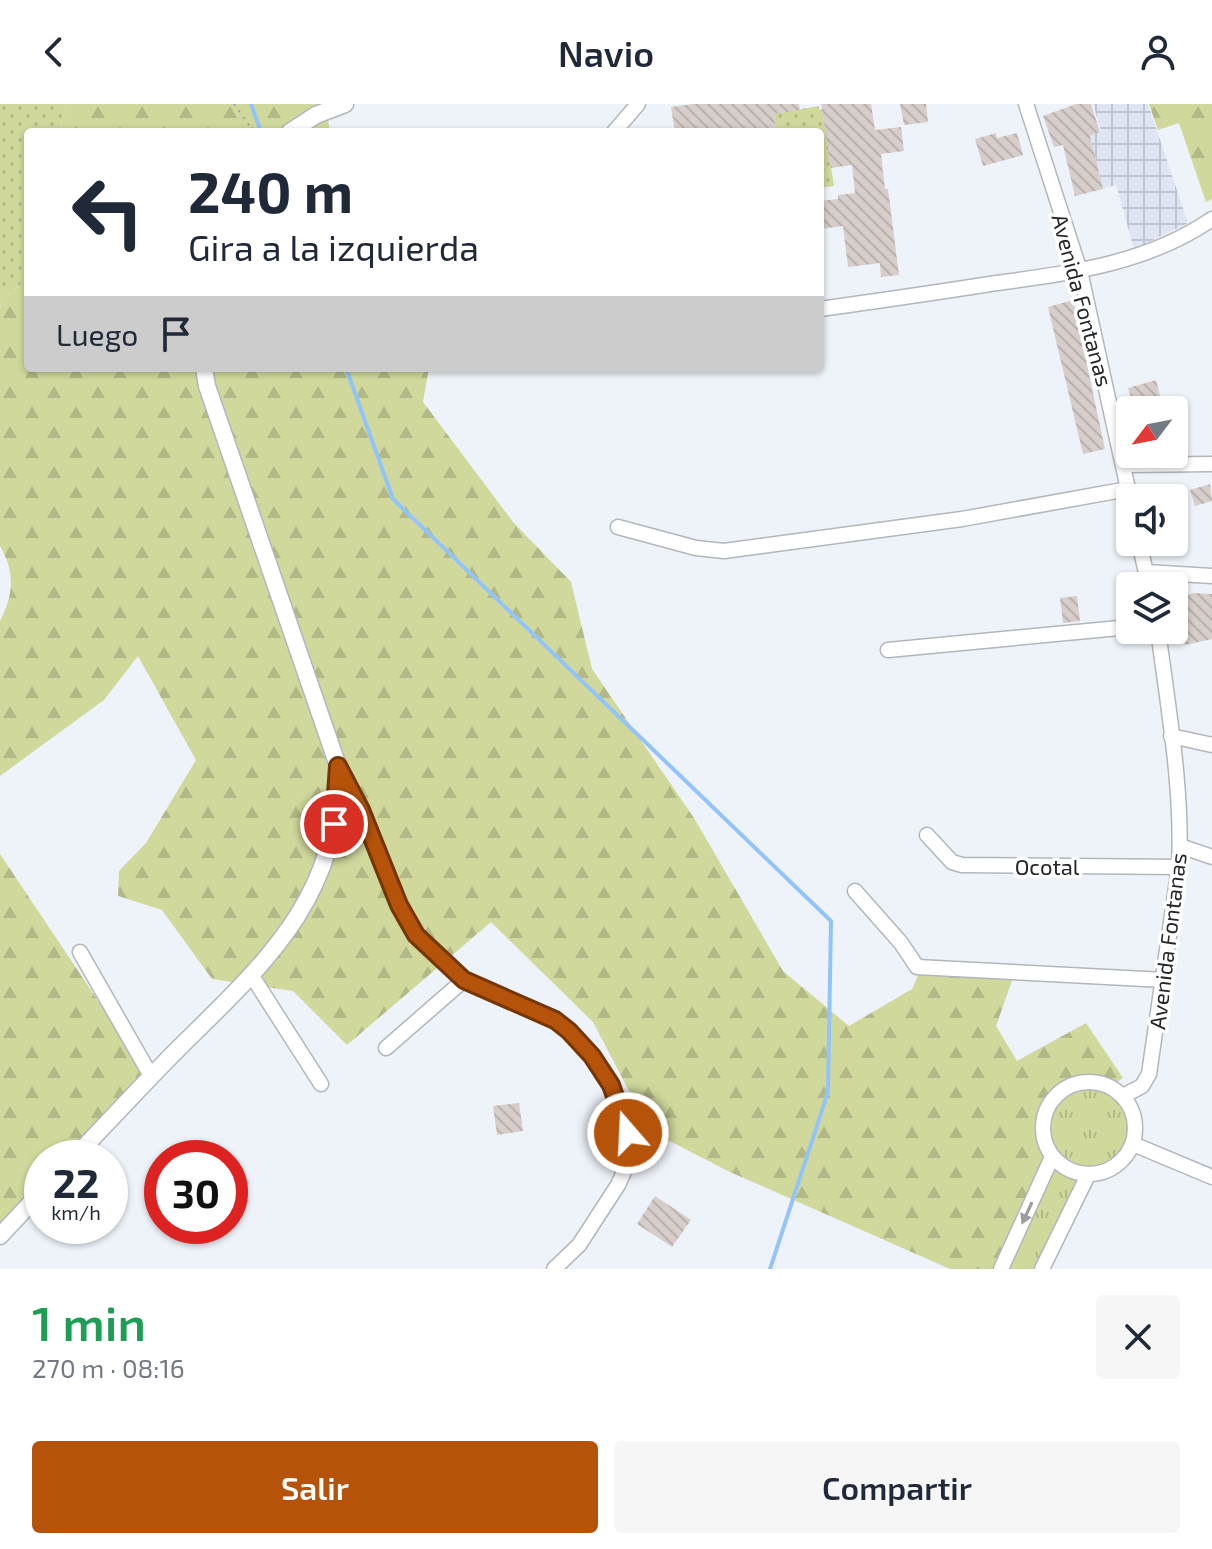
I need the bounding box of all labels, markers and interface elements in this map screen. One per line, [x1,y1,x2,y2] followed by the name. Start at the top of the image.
[32,30,76,74] icon: back
[1136,30,1180,74] icon: person
[558,31,654,74] text: Navio
[188,157,353,224] text: 240 m
[56,160,160,264] icon: left
[1047,211,1119,389] street label: Avenida Fontanas
[188,225,479,268] text: Gira a la izquierda
[154,312,198,356] icon: arrive
[56,316,138,352] text: Luego
[1116,396,1188,468] north arrow
[1116,396,1188,644] map controls
[1116,484,1188,556] button: sound
[1116,572,1188,644] button: layers
[300,790,368,858] pin
[312,802,356,846] icon: arrive
[1143,851,1191,1031] street label: Avenida Fontanas
[1015,853,1080,879] street label: Ocotal
[586,1091,670,1175] position arrow
[144,1140,248,1244] speed limit sign: 30
[53,1158,99,1206] text: 22
[51,1200,101,1224] text: km/h
[1020,1201,1033,1225] one-way arrow
[32,1293,146,1351] text: 1 min
[1096,1295,1180,1379] button: close
[32,1352,185,1383] text: 270 m · 08:16
[32,1441,598,1533] button: Salir
[614,1441,1180,1533] button: Compartir

